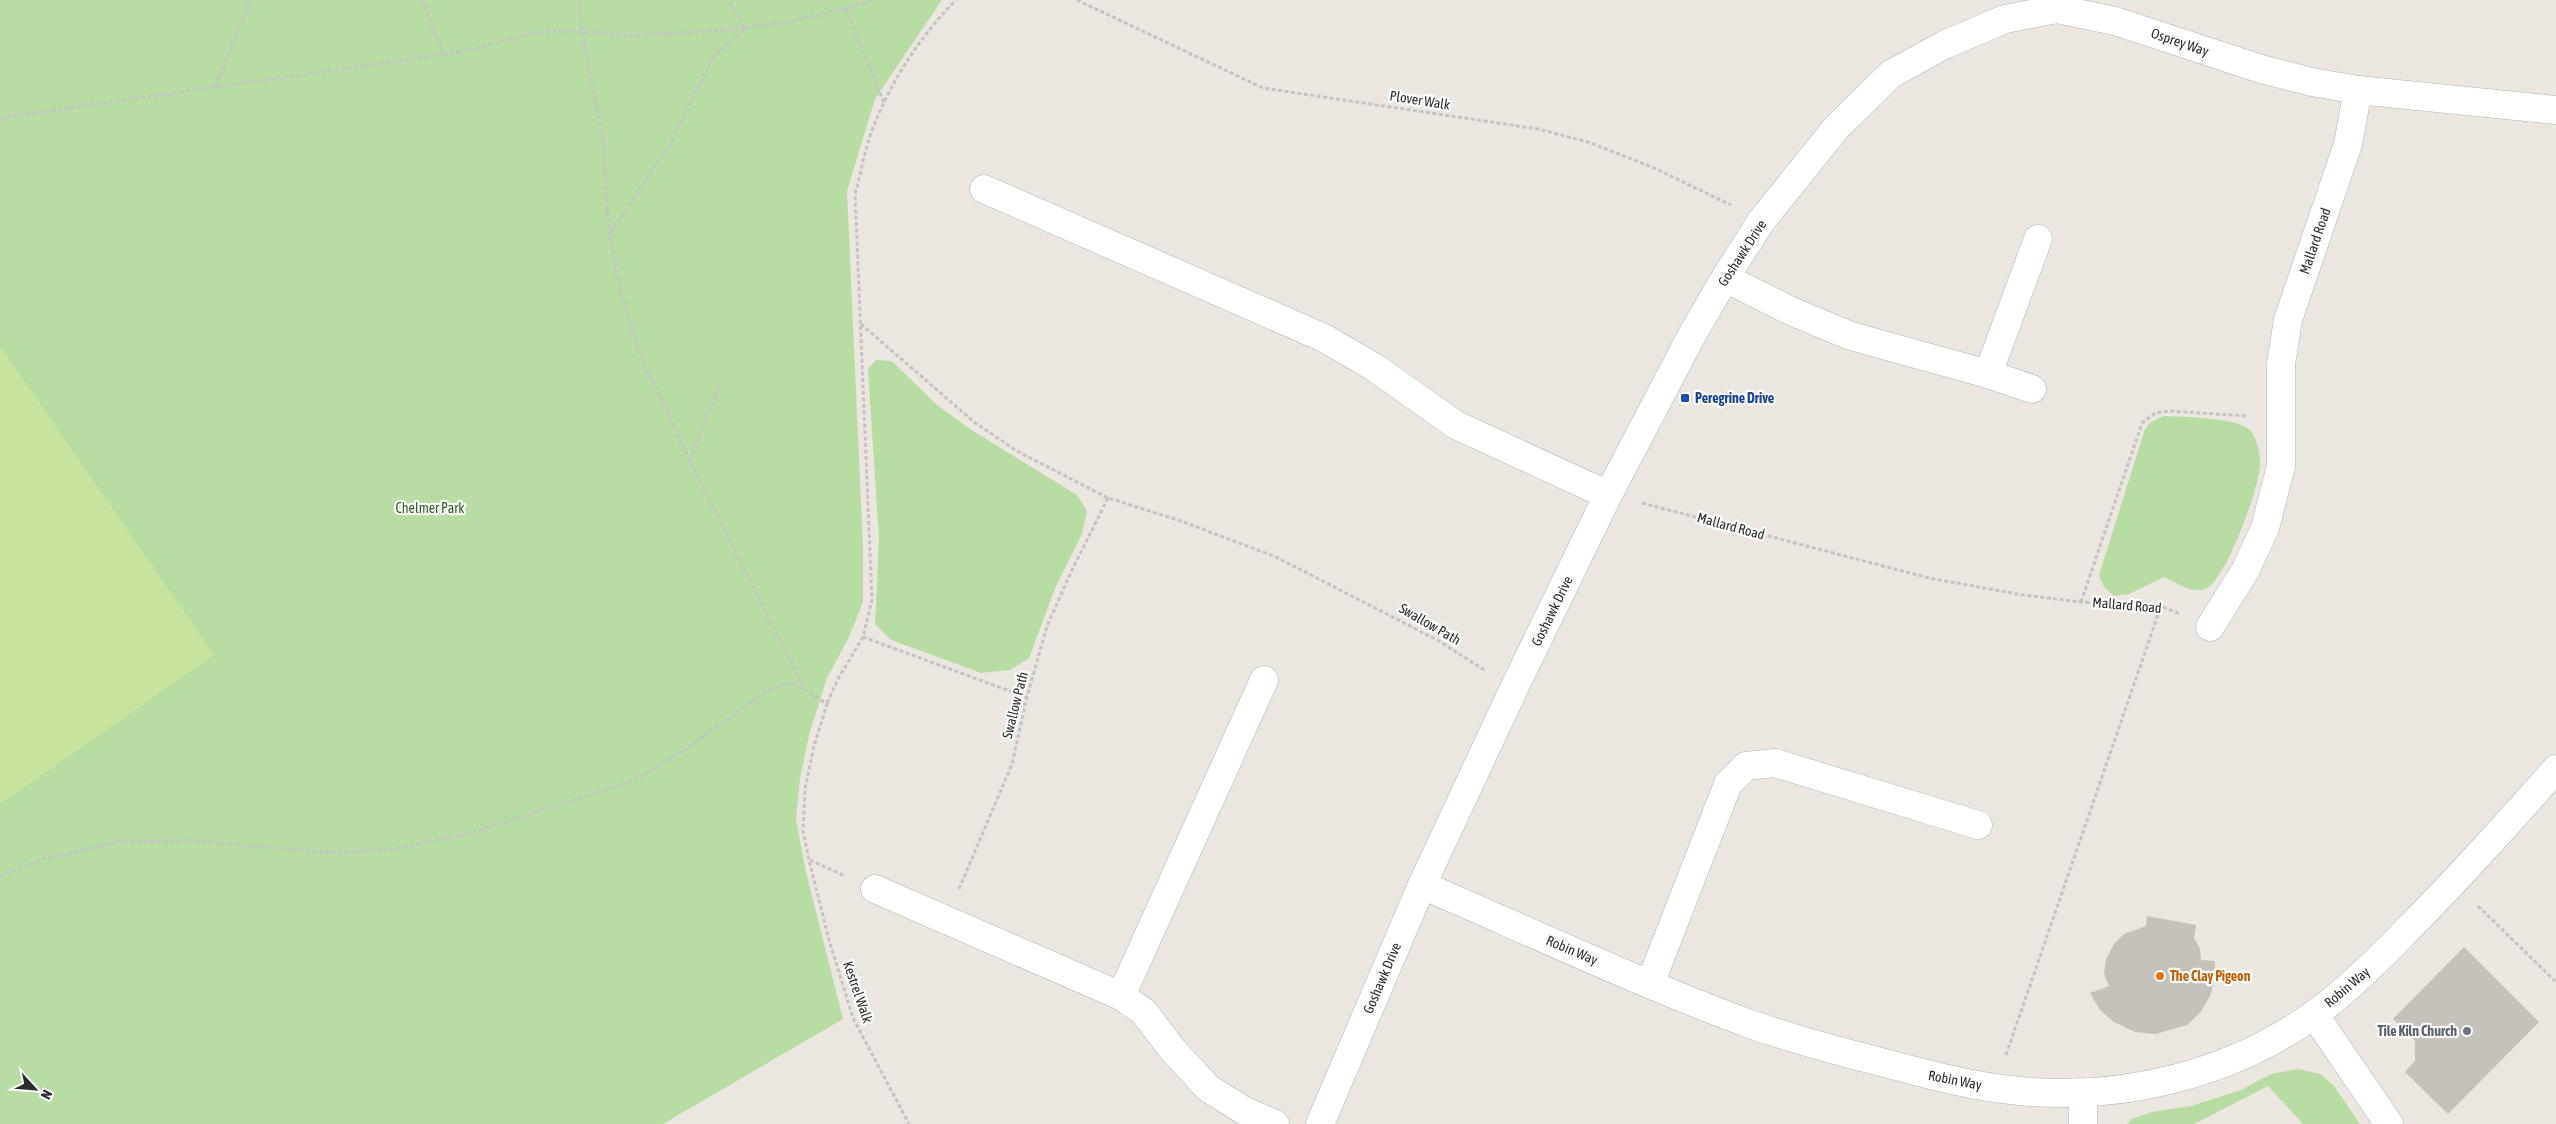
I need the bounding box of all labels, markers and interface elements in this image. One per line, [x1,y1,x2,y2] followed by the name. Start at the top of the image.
[2149,25,2211,59] street label: Osprey Way
[1389,87,1451,113] street label: Plover Walk
[2296,206,2334,276] street label: Mallard Road
[1715,217,1769,289] street label: Goshawk Drive
[1695,390,1774,406] place label: Peregrine Drive
[1679,392,1691,404] marker: Peregrine Drive
[395,500,465,516] park label: Chelmer Park
[1695,509,1767,543] street label: Mallard Road
[1528,573,1576,649] street label: Goshawk Drive
[2092,594,2162,616] street label: Mallard Road
[1396,600,1464,648] street label: Swallow Path
[999,670,1031,740] street label: Swallow Path
[1544,932,1600,968] street label: Robin Way
[1360,940,1404,1016] street label: Goshawk Drive
[840,959,876,1025] street label: Kestrel Walk
[2321,963,2373,1011] street label: Robin Way
[2170,968,2251,984] place label: The Clay Pigeon
[2154,970,2166,982] marker: The Clay Pigeon
[2378,1023,2457,1039] place label: Tile Kiln Church
[2461,1025,2473,1037] marker: Tile Kiln Church
[10,1064,60,1114] north arrow
[1927,1067,1983,1093] street label: Robin Way
[38,1087,56,1102] text: N

